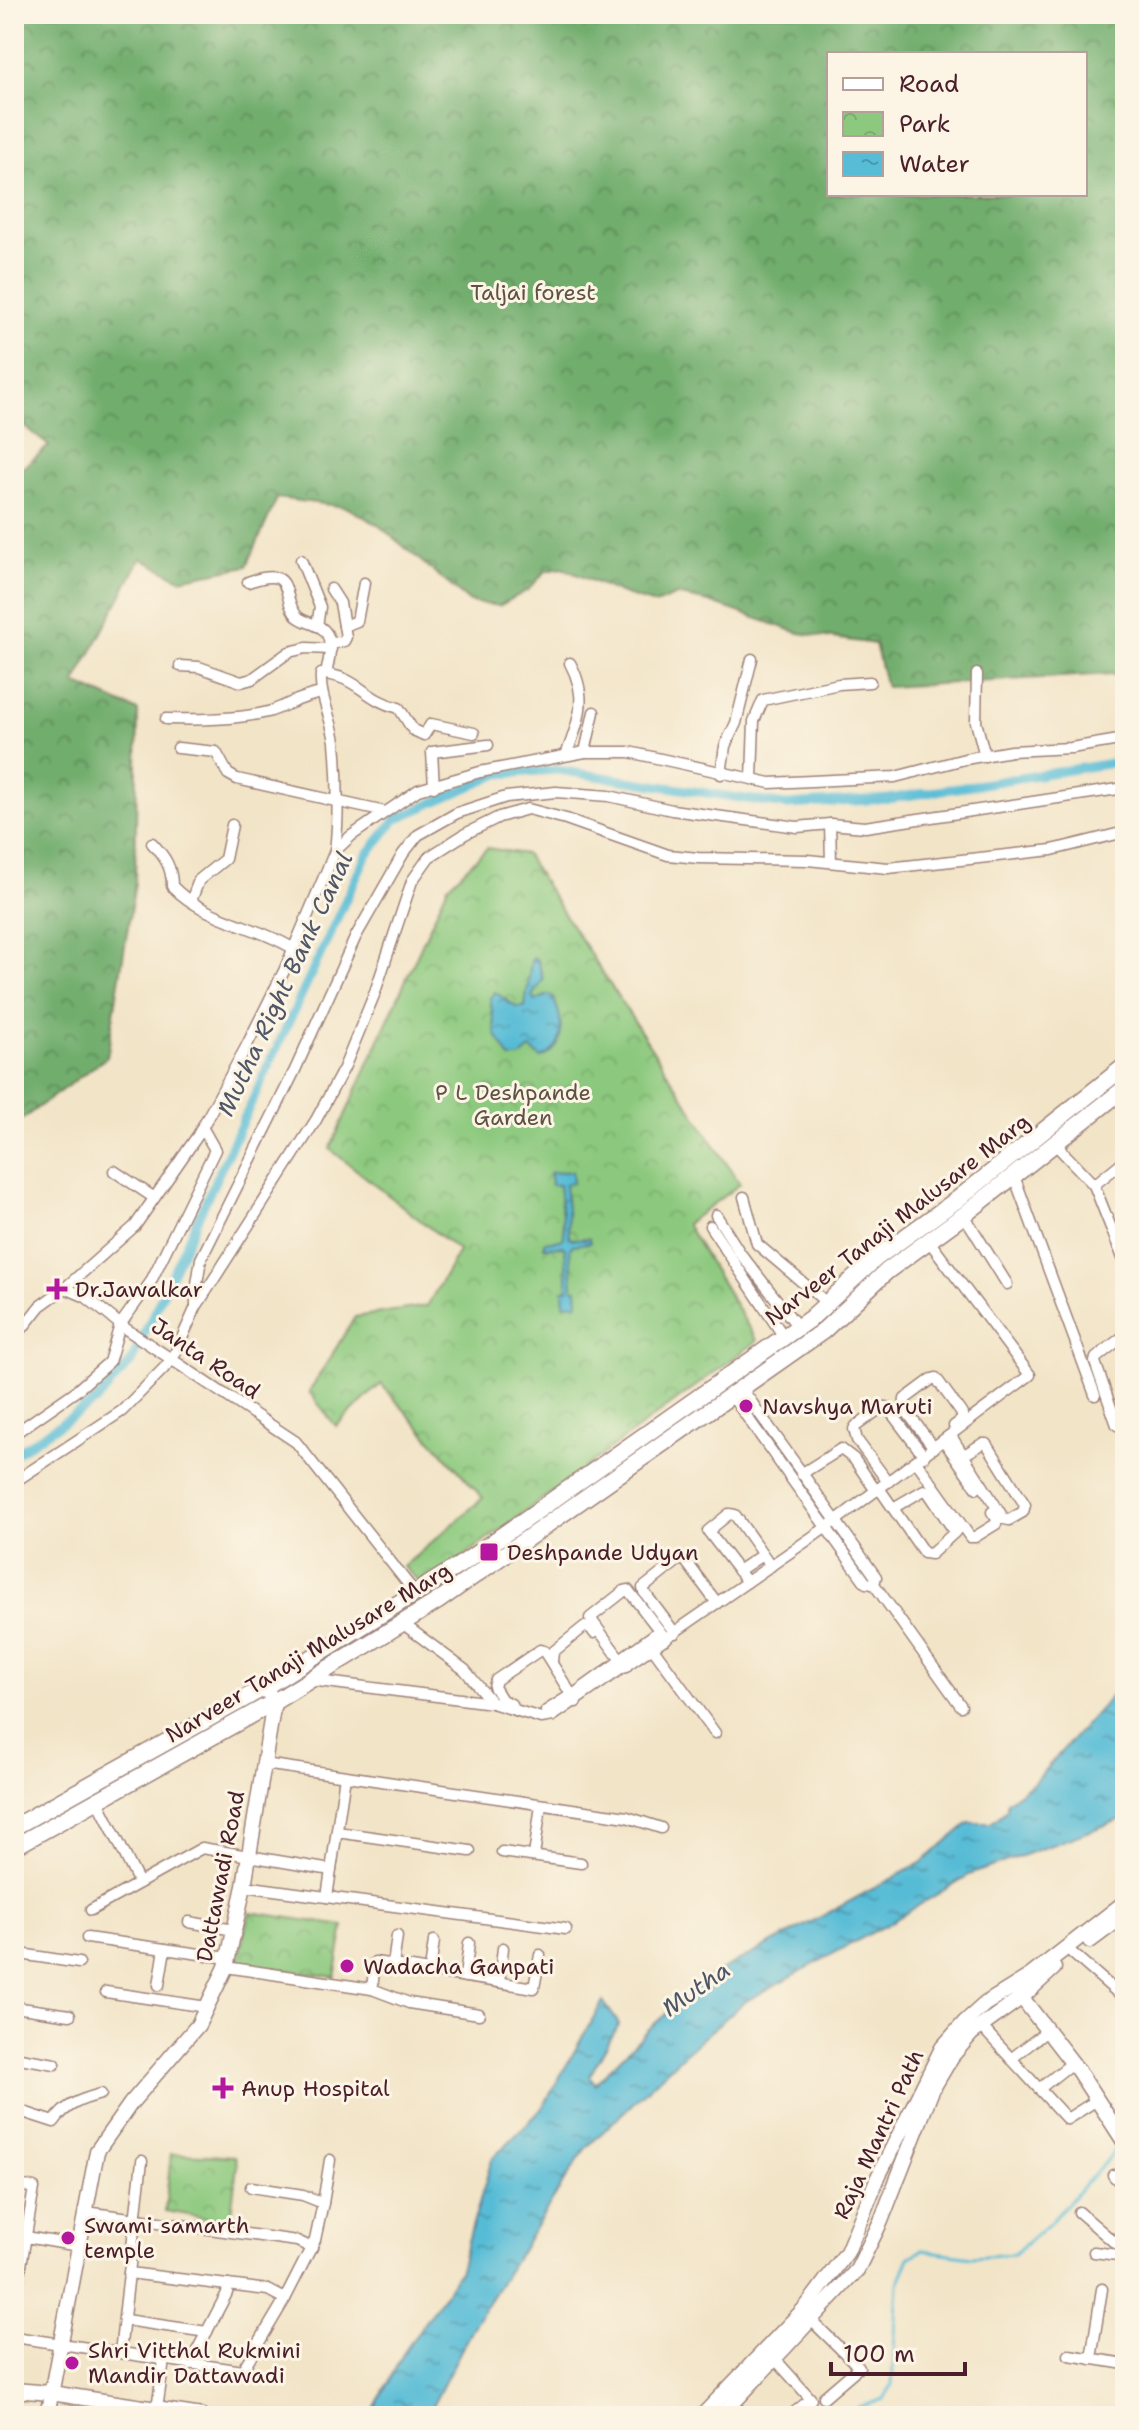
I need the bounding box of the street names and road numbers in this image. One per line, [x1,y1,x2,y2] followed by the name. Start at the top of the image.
[759,1107,1036,1332] street label: Narveer Tanaji Malusare Marg
[146,1311,266,1406] street label: Janta Road
[160,1555,457,1749] street label: Narveer Tanaji Malusare Marg
[190,1788,251,1964] street label: Dattawadi Road
[826,2045,930,2224] street label: Raja Mantri Path

